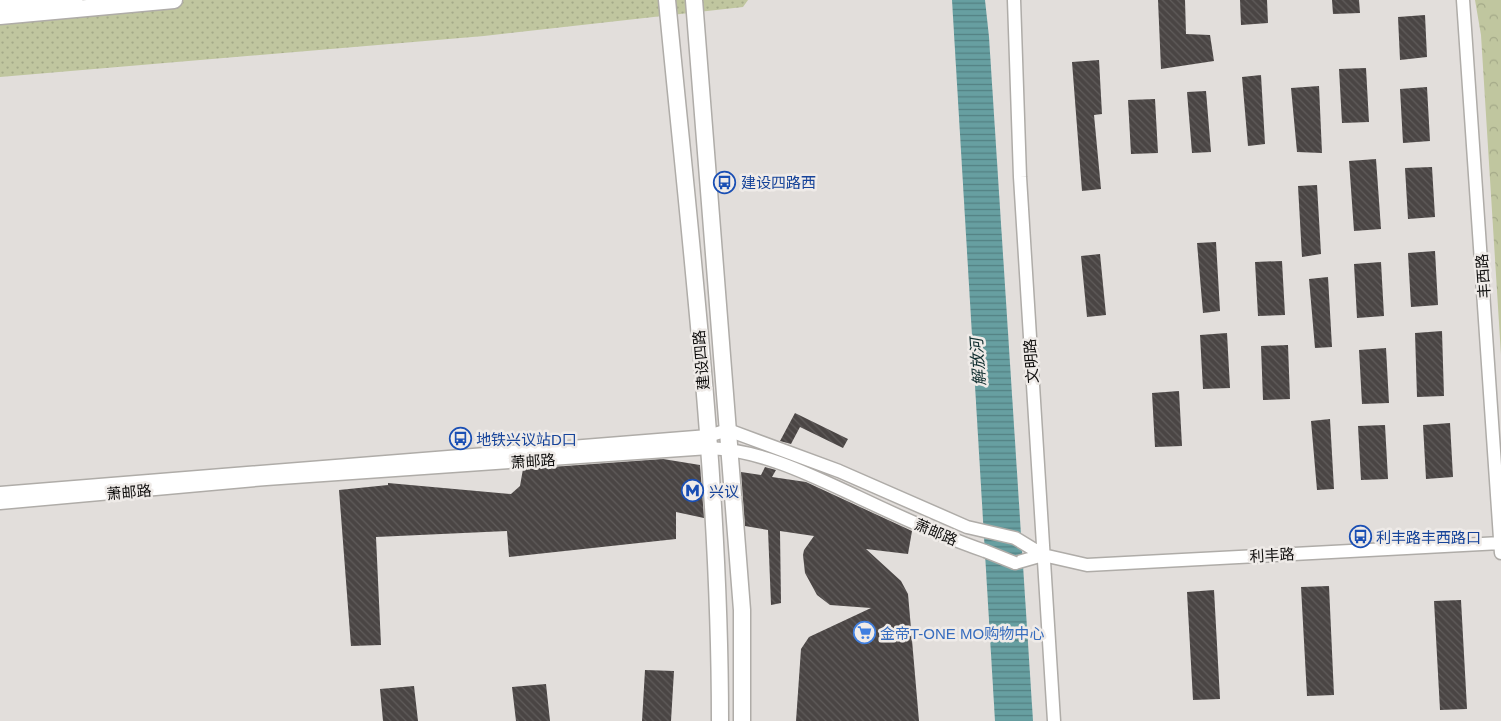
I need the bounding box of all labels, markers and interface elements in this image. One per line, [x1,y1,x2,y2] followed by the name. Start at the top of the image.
[713,170,737,194] bus stop icon: 建设四路西
[741,174,816,191] place label: 建设四路西
[1473,253,1493,299] street label: 丰西路
[690,329,712,391] street label: 建设四路
[968,334,988,387] water label: 解放河
[1021,338,1041,384] street label: 文明路
[448,427,472,451] bus stop icon: 地铁兴议站D口
[476,431,577,448] place label: 地铁兴议站D口
[510,451,556,471] street label: 萧邮路
[681,479,705,503] metro station icon: 兴议
[106,482,152,502] street label: 萧邮路
[709,483,739,500] place label: 兴议
[912,515,960,549] street label: 萧邮路
[1348,525,1372,549] bus stop icon: 利丰路丰西路口
[1376,529,1481,546] place label: 利丰路丰西路口
[1249,545,1295,565] street label: 利丰路
[852,621,876,645] supermarket icon: 金帝T-ONE MO购物中心
[880,625,1044,642] place label: 金帝T-ONE MO购物中心

